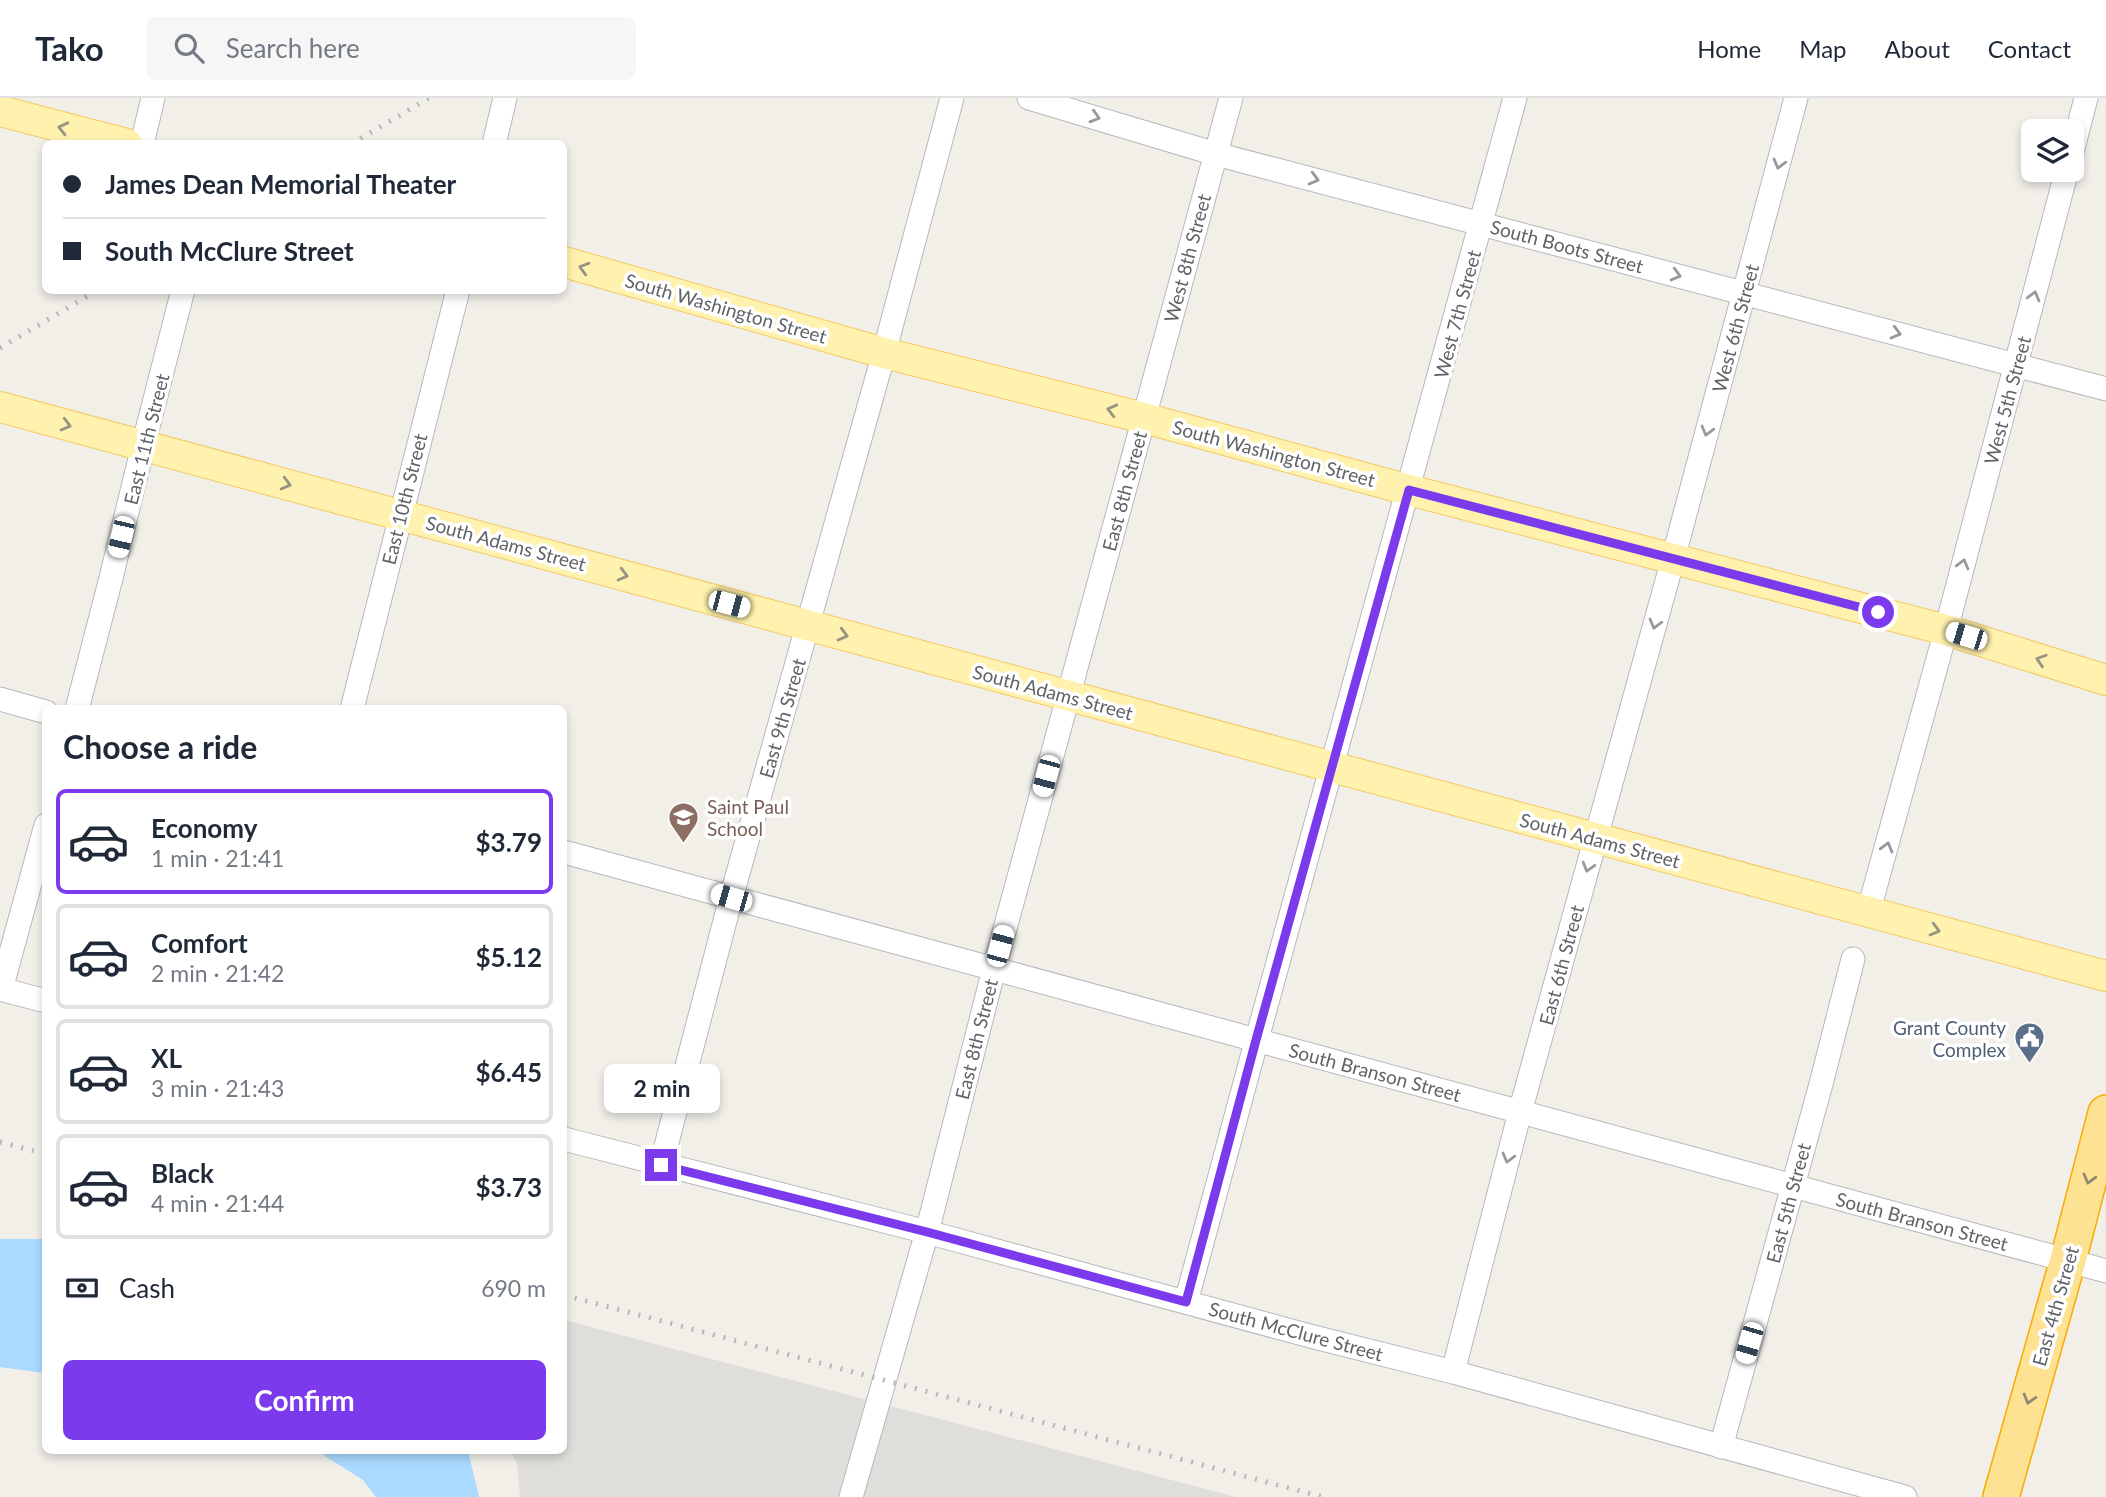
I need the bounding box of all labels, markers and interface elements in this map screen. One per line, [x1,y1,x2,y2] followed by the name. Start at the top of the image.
[146,17,636,80] search box
[35,28,104,68] text: Tako
[170,29,208,67] icon: search
[226,32,360,64] text: Search here
[1697,34,1761,63] text: Home
[1799,34,1847,63] text: Map
[1885,34,1950,63] text: About
[1988,34,2071,63] text: Contact
[1088,109,1100,124] one-way arrow
[2021,119,2084,182] map controls
[2021,119,2084,182] button: layers
[57,122,69,136] one-way arrow
[1772,158,1787,170] one-way arrow
[105,168,456,200] text: James Dean Memorial Theater
[1307,171,1319,186] one-way arrow
[1159,191,1215,325] street label: West 8th Street
[1488,215,1646,278] street label: South Boots Street
[105,235,354,267] text: South McClure Street
[1429,247,1485,381] street label: West 7th Street
[1707,261,1763,395] street label: West 6th Street
[579,262,591,276] one-way arrow
[1670,267,1682,281] one-way arrow
[623,268,830,348] street label: South Washington Street
[2026,291,2040,303] one-way arrow
[1889,325,1901,339] one-way arrow
[1979,333,2035,467] street label: West 5th Street
[119,371,173,507] street label: East 11th Street
[1106,404,1118,418] one-way arrow
[1170,415,1378,491] street label: South Washington Street
[60,416,72,431] one-way arrow
[1701,425,1715,437] one-way arrow
[1097,428,1151,554] street label: East 8th Street
[377,431,431,567] street label: East 10th Street
[279,476,291,490] one-way arrow
[423,511,589,575] street label: South Adams Street
[107,514,136,560] car
[1955,558,1969,570] one-way arrow
[617,567,629,582] one-way arrow
[706,588,753,620] car
[1862,596,1894,628] route start
[1648,618,1663,630] one-way arrow
[1943,620,1990,652] car
[837,627,849,641] one-way arrow
[2035,653,2047,668] one-way arrow
[754,655,810,781] street label: East 9th Street
[970,660,1136,724] street label: South Adams Street
[63,727,257,766] text: Choose a ride
[1031,753,1062,799] car
[707,795,789,840] place label: Saint Paul School
[667,800,701,844] school or university icon: Saint Paul School
[1517,808,1683,872] street label: South Adams Street
[67,810,130,873] icon: car
[151,812,257,844] text: Economy
[476,826,542,858] text: $3.79
[1878,841,1893,853] one-way arrow
[151,844,284,872] text: 1 min · 21:41
[1581,861,1596,873] one-way arrow
[708,882,755,914] car
[1534,902,1588,1028] street label: East 6th Street
[1928,921,1940,936] one-way arrow
[985,923,1016,969] car
[67,925,130,988] icon: car
[151,927,248,959] text: Comfort
[476,941,542,973] text: $5.12
[151,959,284,987] text: 2 min · 21:42
[950,976,1002,1102] street label: East 8th Street
[1893,1016,2007,1061] place label: Grant County Complex
[2012,1021,2046,1065] public building icon: Grant County Complex
[1286,1038,1464,1106] street label: South Branson Street
[67,1040,130,1103] icon: car
[151,1042,182,1074] text: XL
[476,1056,542,1088] text: $6.45
[603,1063,719,1112] callout: 2 min
[151,1074,284,1102] text: 3 min · 21:43
[633,1074,691,1102] text: 2 min
[1761,1140,1815,1266] street label: East 5th Street
[645,1149,677,1181] route end
[1502,1152,1516,1164] one-way arrow
[67,1155,130,1218] icon: car
[151,1157,214,1189] text: Black
[476,1171,542,1203] text: $3.73
[2083,1173,2097,1185] one-way arrow
[1833,1187,2011,1255] street label: South Branson Street
[151,1189,284,1217] text: 4 min · 21:44
[2027,1243,2083,1369] street label: East 4th Street
[63,1269,101,1307] icon: cash
[119,1272,175,1304] text: Cash
[481,1274,546,1302] text: 690 m
[1206,1297,1386,1365] street label: South McClure Street
[1734,1320,1765,1366] car
[63,1360,546,1440] button: Confirm
[2022,1392,2037,1404] one-way arrow

